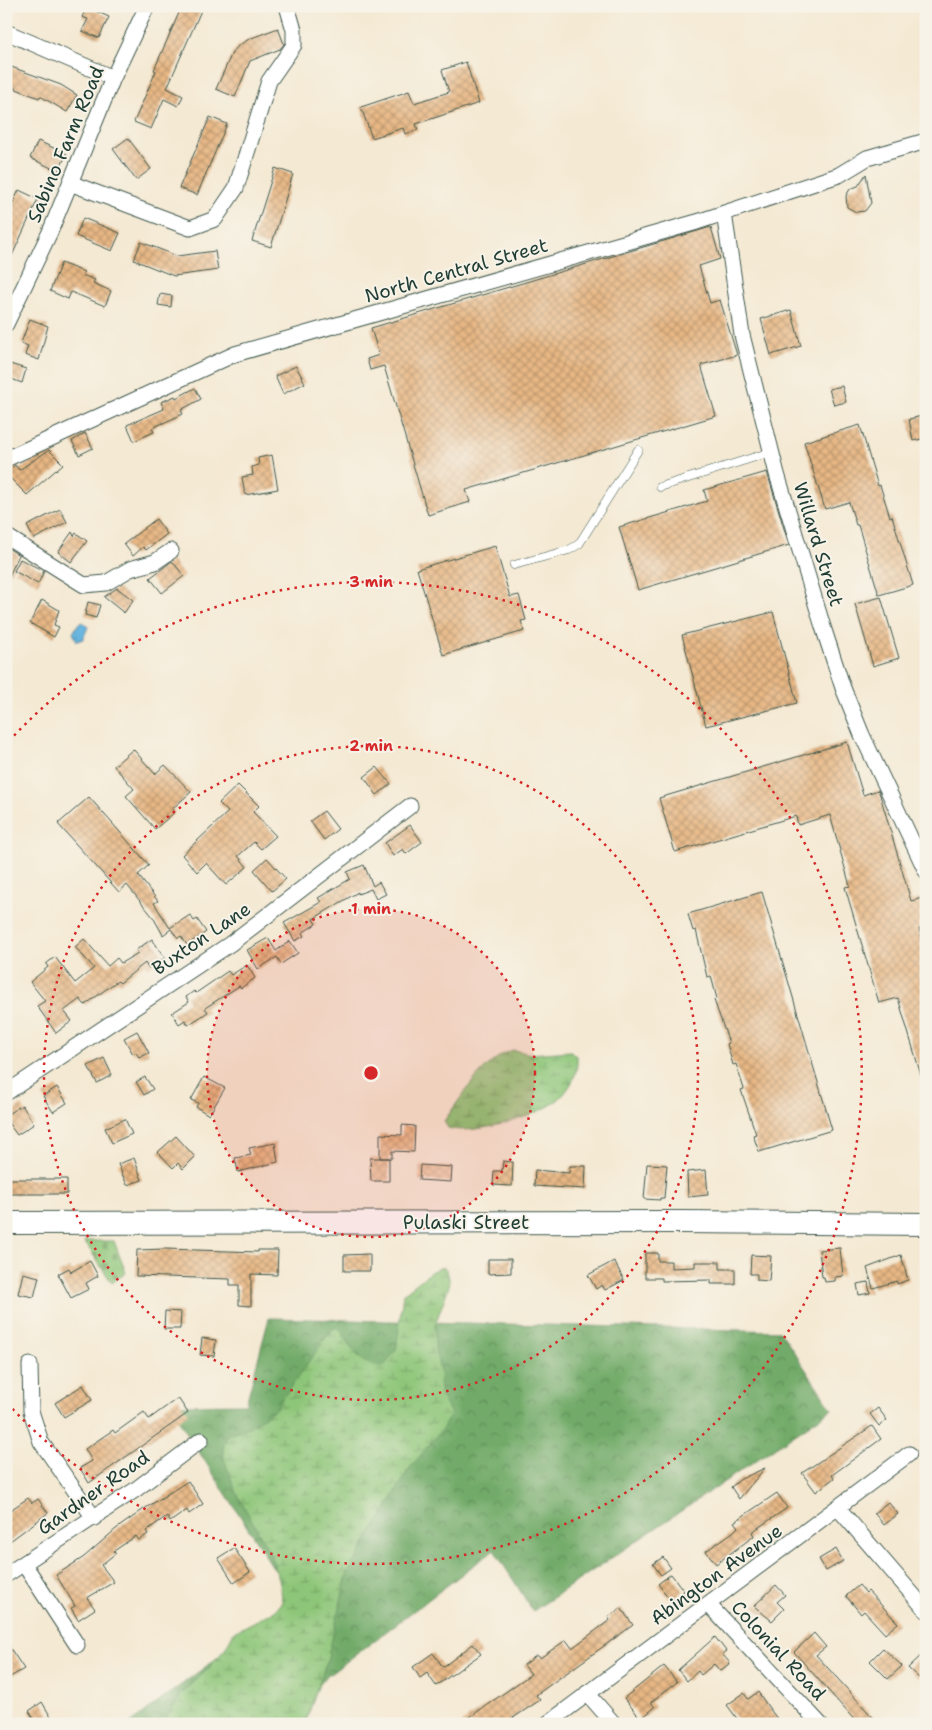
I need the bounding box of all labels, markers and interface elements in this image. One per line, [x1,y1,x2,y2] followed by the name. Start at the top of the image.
[21,62,110,226] street label: Sabino Farm Road
[362,232,551,309] street label: North Central Street
[788,479,849,609] street label: Willard Street
[349,572,393,592] text: 3 min
[349,736,393,756] text: 2 min
[147,896,255,981] street label: Buxton Lane
[351,899,391,919] text: 1 min
[362,1064,380,1082] centre of rings
[403,1210,529,1235] street label: Pulaski Street
[32,1445,154,1540] street label: Gardner Road
[645,1518,787,1631] street label: Abington Avenue
[726,1595,831,1706] street label: Colonial Road

